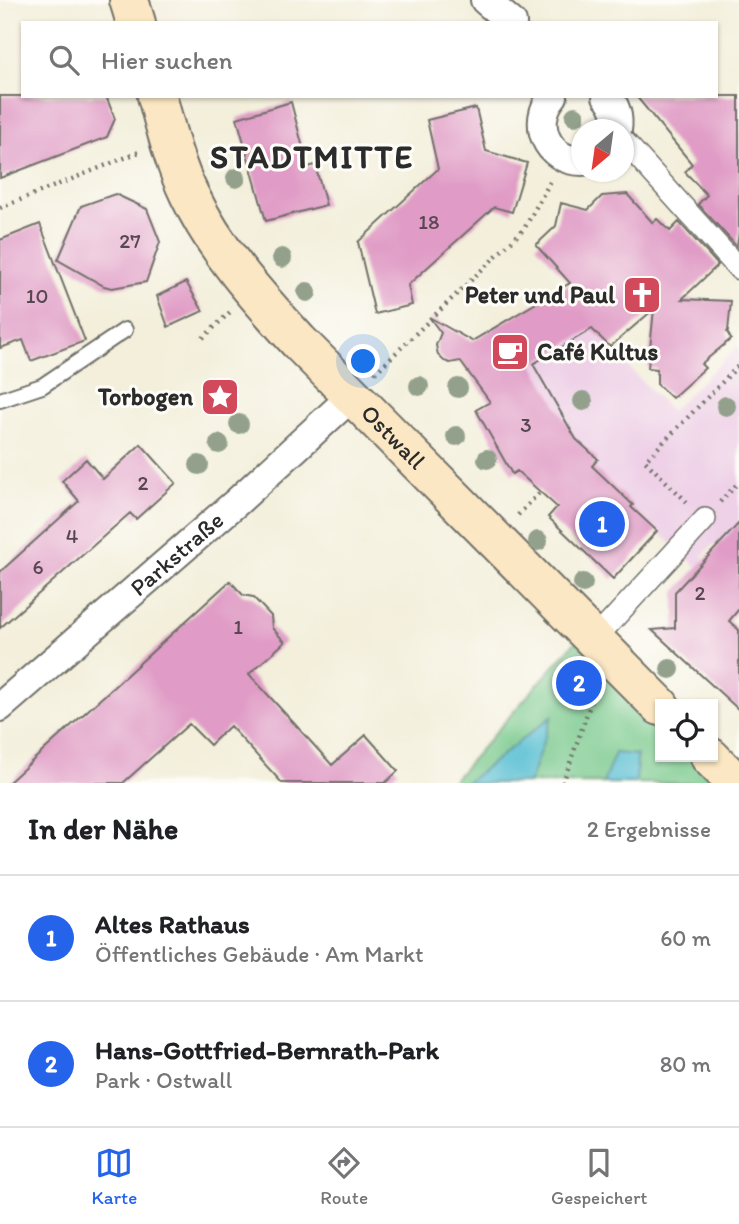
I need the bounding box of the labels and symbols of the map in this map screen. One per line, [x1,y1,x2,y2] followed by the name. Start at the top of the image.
[571,119,634,182] north arrow
[210,138,414,176] district label: STADTMITTE
[418,209,440,234] house number: 18
[119,228,141,253] house number: 27
[621,274,663,316] church icon: Peter und Paul
[465,280,615,309] place label: Peter und Paul
[26,283,48,308] house number: 10
[489,331,531,373] cafe icon: Café Kultus
[537,337,658,366] place label: Café Kultus
[346,344,380,378] your location
[199,376,241,418] place icon: Torbogen
[97,382,193,412] place label: Torbogen
[355,398,432,475] street label: Ostwall
[520,412,532,437] house number: 3
[137,470,149,495] house number: 2
[579,498,625,550] pin: 1
[124,505,229,602] street label: Parkstraße
[66,523,79,548] house number: 4
[32,554,44,579] house number: 6
[694,580,706,605] house number: 2
[233,614,243,639] house number: 1
[556,657,602,709] pin: 2

